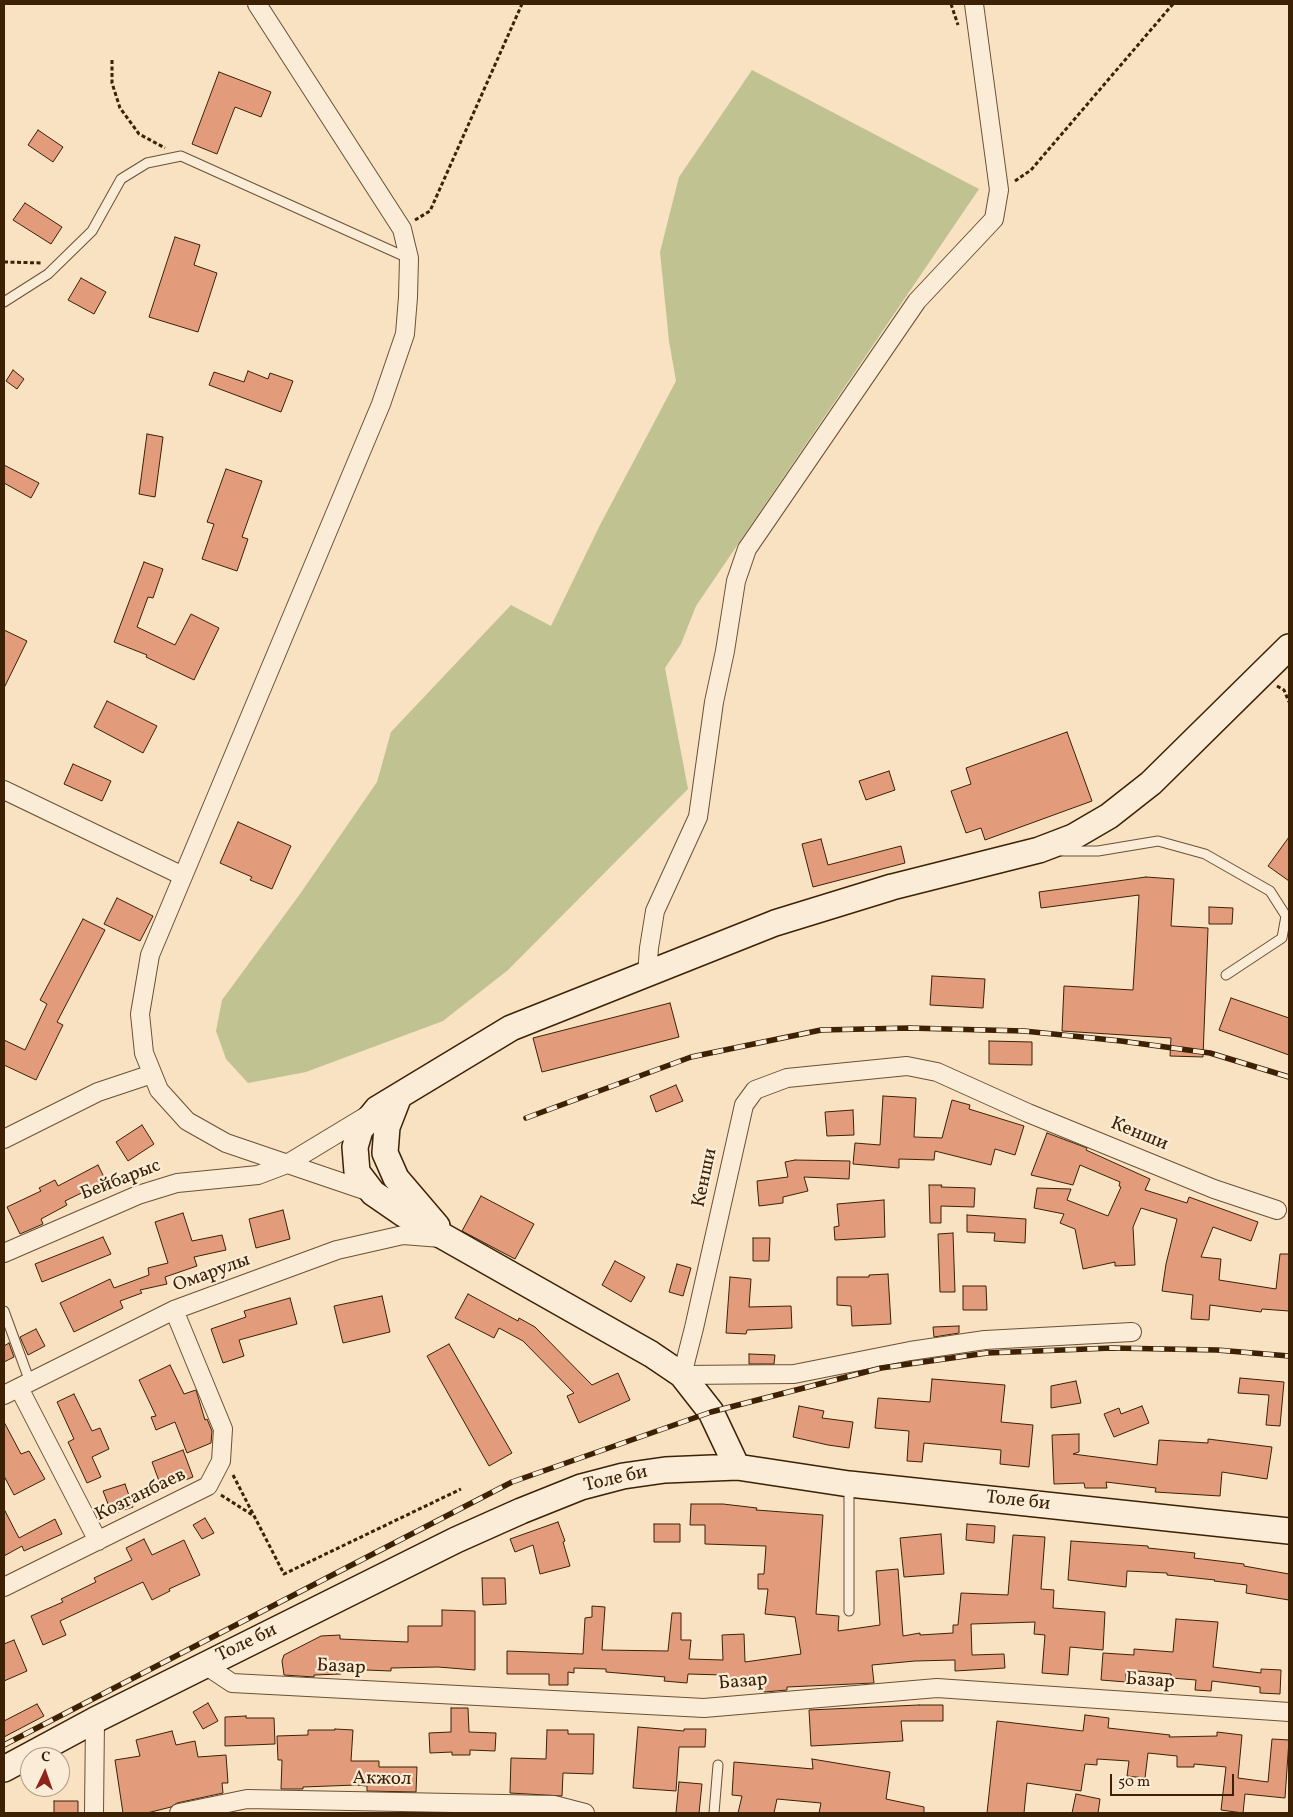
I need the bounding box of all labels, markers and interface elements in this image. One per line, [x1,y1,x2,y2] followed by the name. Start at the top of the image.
[1107,1113,1171,1157] street label: Кенши
[689,1146,723,1210] street label: Кенши
[78,1155,164,1207] street label: Бейбарыс
[171,1250,253,1298] street label: Омарулы
[582,1462,650,1498] street label: Толе би
[92,1464,190,1528] street label: Козганбаев
[985,1487,1051,1517] street label: Толе би
[213,1620,281,1668] street label: Толе би
[316,1655,366,1681] street label: Базар
[1125,1669,1175,1695] street label: Базар
[718,1670,768,1696] street label: Базар
[20,1747,70,1797] north arrow
[41,1748,51,1767] text: С
[1113,1764,1237,1796] scale bar
[352,1768,412,1792] street label: Акжол
[1118,1772,1150,1793] text: 50 m

